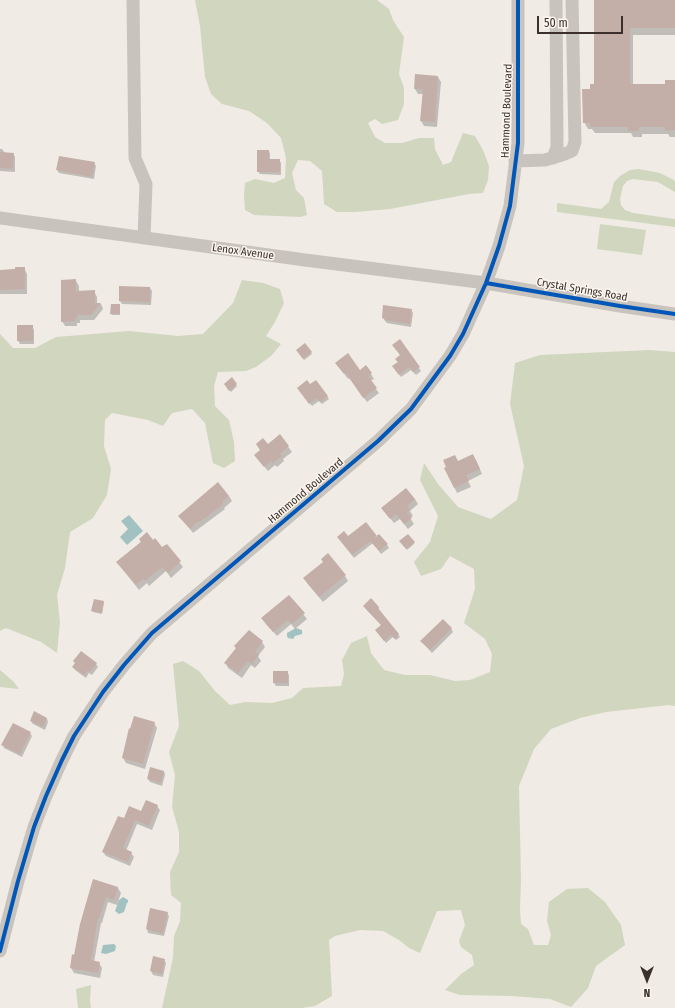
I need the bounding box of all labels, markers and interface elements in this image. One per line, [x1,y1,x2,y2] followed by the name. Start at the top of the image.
[539,8,625,34] scale bar
[544,16,568,30] text: 50 m
[499,64,515,158] street label: Hammond Boulevard
[211,241,275,263] street label: Lenox Avenue
[536,276,628,304] street label: Crystal Springs Road
[266,456,346,526] street label: Hammond Boulevard
[627,960,667,1000] north arrow
[644,986,650,999] text: N

